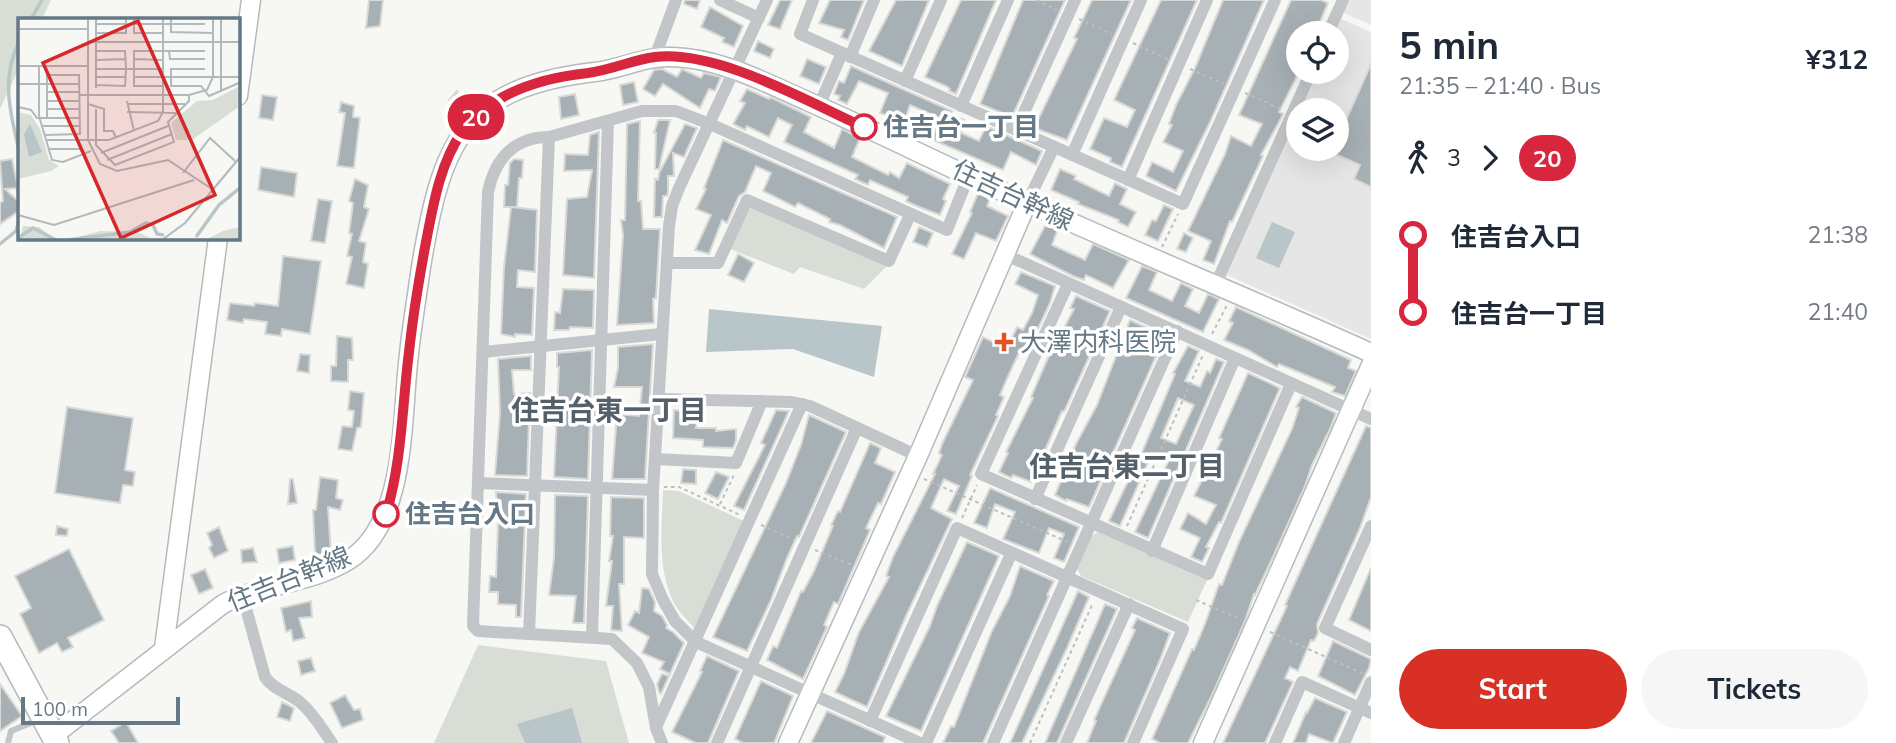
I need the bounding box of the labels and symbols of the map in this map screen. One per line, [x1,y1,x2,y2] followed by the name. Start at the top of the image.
[18,18,240,240] inset map
[444,94,508,140] line badge: 20
[883,110,1039,143] place label: 住吉台一丁目
[851,114,877,140] marker: 住吉台一丁目
[947,152,1079,237] street label: 住吉台幹線
[1020,325,1176,358] place label: 大澤内科医院
[994,332,1014,352] marker: 大澤内科医院
[511,392,707,427] district label: 住吉台東一丁目
[1029,448,1225,483] district label: 住吉台東二丁目
[405,497,535,530] place label: 住吉台入口
[373,501,399,527] marker: 住吉台入口
[222,539,355,618] street label: 住吉台幹線
[21,694,180,726] scale bar

